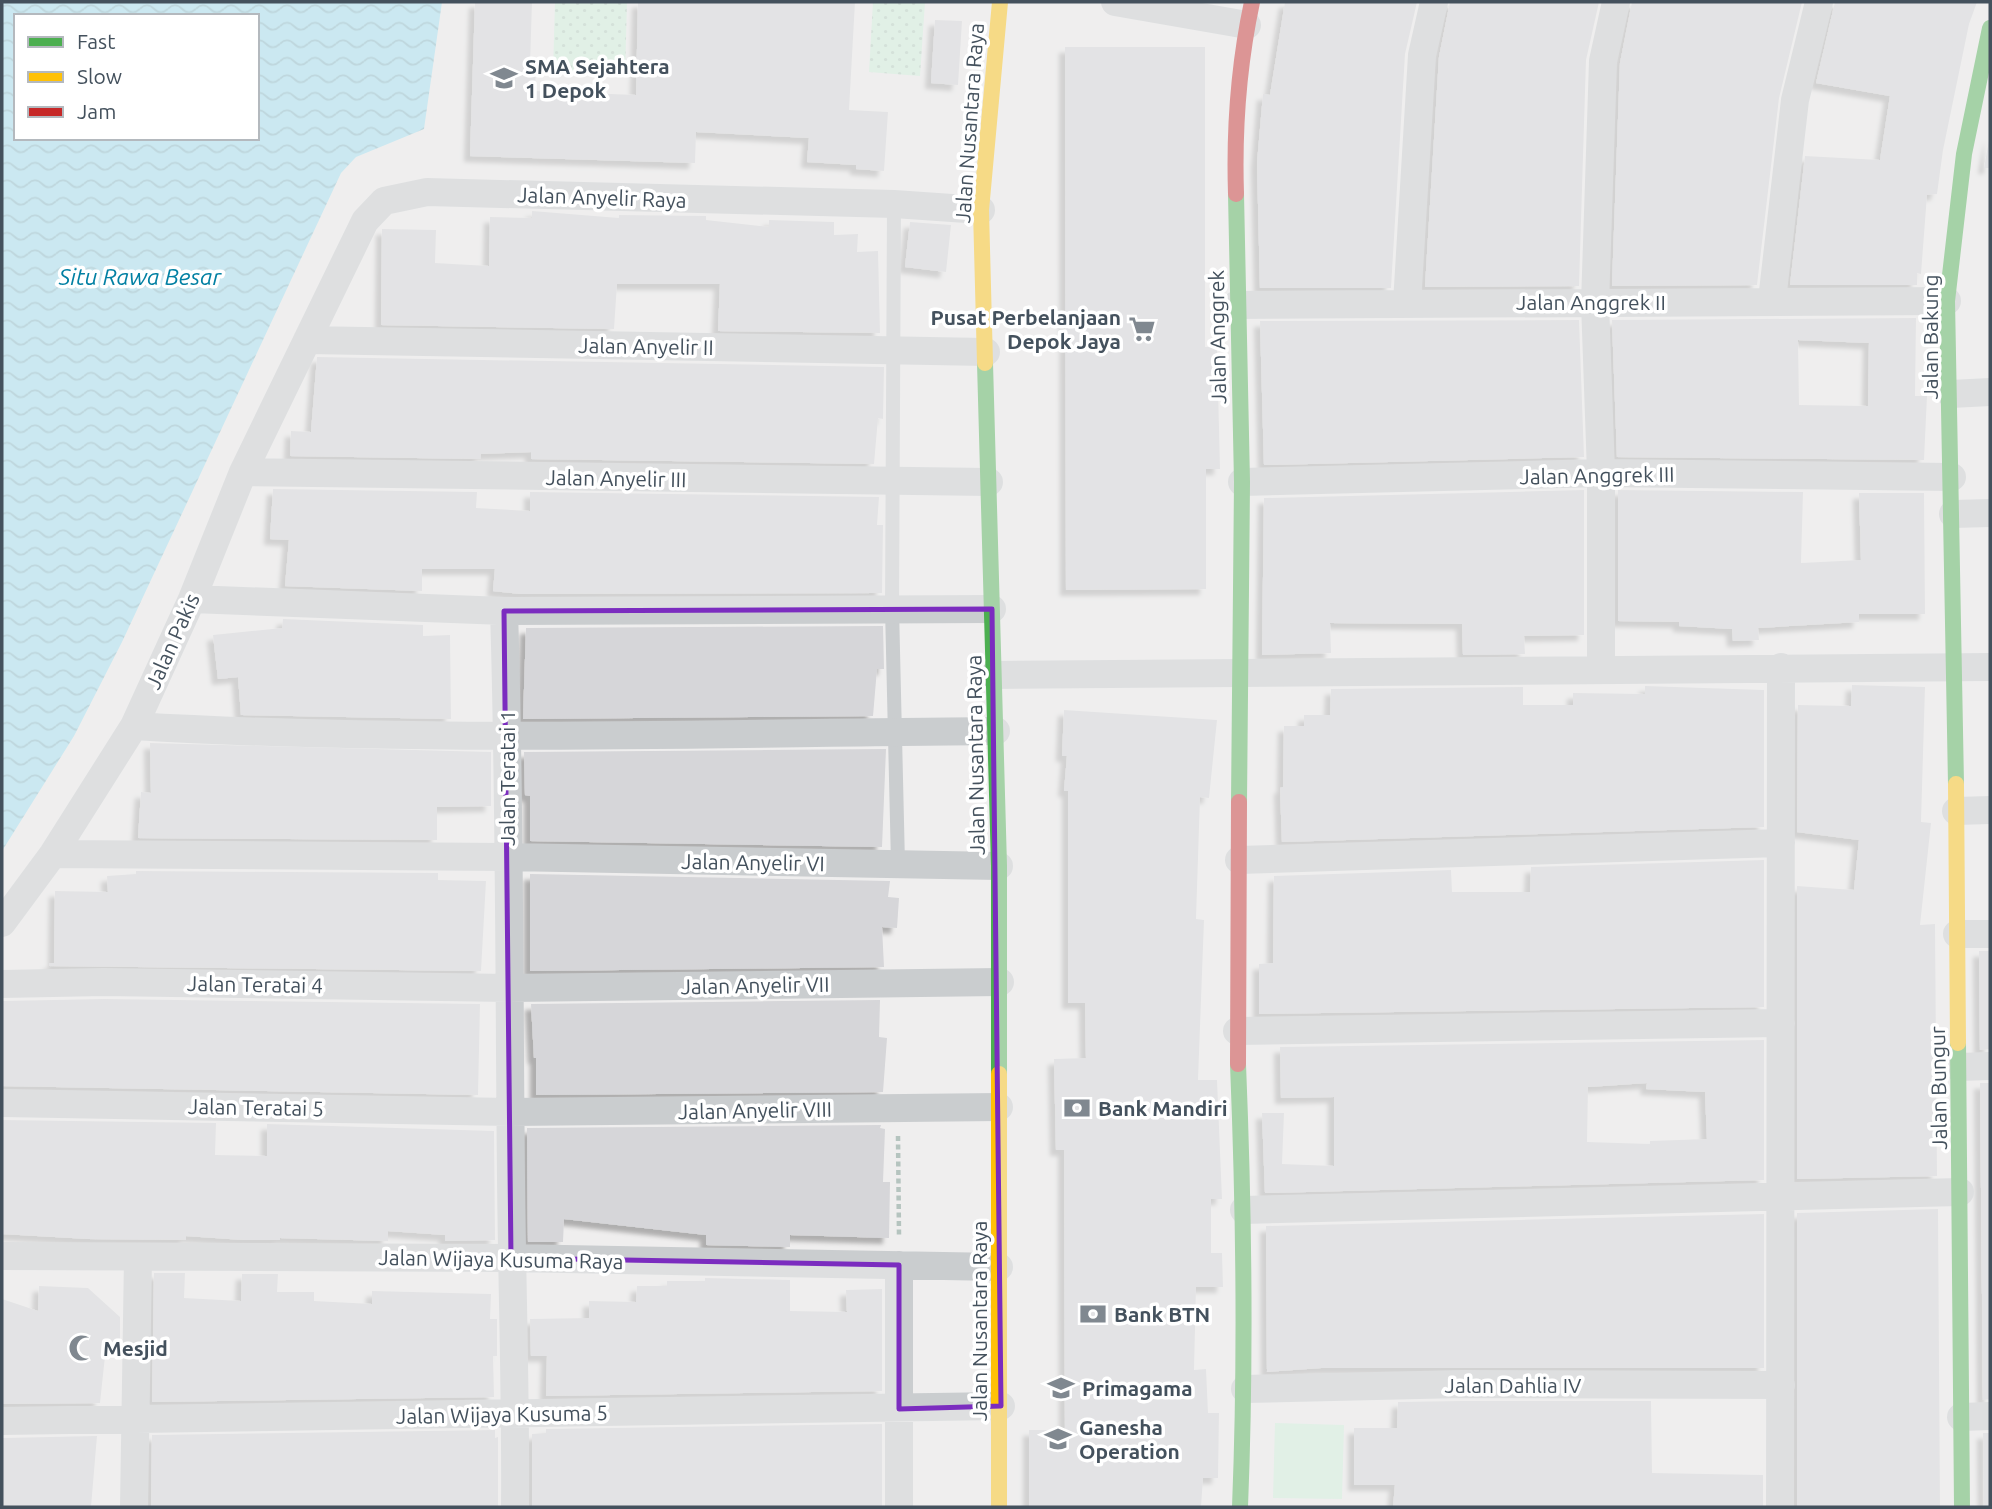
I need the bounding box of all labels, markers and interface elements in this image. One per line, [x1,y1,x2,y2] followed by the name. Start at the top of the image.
[14,14,259,140] legend
[950,22,988,224] street label: Jalan Nusantara Raya
[77,29,115,53] text: Fast
[525,54,670,102] place label: SMA Sejahtera 1 Depok
[489,63,519,93] school or university icon: SMA Sejahtera 1 Depok
[77,64,122,88] text: Slow
[77,99,116,123] text: Jam
[517,182,687,212] street label: Jalan Anyelir Raya
[58,264,223,289] water label: Situ Rawa Besar
[1204,269,1230,404] street label: Jalan Anggrek
[1918,274,1942,400] street label: Jalan Bakung
[1516,290,1666,314] street label: Jalan Anggrek II
[930,305,1121,353] place label: Pusat Perbelanjaan Depok Jaya
[1127,314,1157,344] supermarket icon: Pusat Perbelanjaan Depok Jaya
[578,333,714,359] street label: Jalan Anyelir II
[1519,462,1675,488] street label: Jalan Anggrek III
[545,465,687,491] street label: Jalan Anyelir III
[140,589,204,693] street label: Jalan Pakis
[961,655,989,855] street label: Jalan Nusantara Raya
[495,710,519,846] street label: Jalan Teratai 1
[681,849,825,875] street label: Jalan Anyelir VI
[187,971,323,997] street label: Jalan Teratai 4
[680,972,830,998] street label: Jalan Anyelir VII
[1925,1026,1951,1150] street label: Jalan Bungur
[1062,1093,1092,1123] bank icon: Bank Mandiri
[188,1094,324,1120] street label: Jalan Teratai 5
[1098,1096,1228,1120] place label: Bank Mandiri
[678,1097,832,1123] street label: Jalan Anyelir VIII
[967,1221,991,1421] street label: Jalan Nusantara Raya
[378,1245,624,1273] street label: Jalan Wijaya Kusuma Raya
[1078,1299,1108,1329] bank icon: Bank BTN
[1114,1302,1210,1326] place label: Bank BTN
[67,1333,97,1363] mosque icon: Mesjid
[103,1336,168,1360] place label: Mesjid
[1046,1373,1076,1403] school or university icon: Primagama
[1445,1373,1582,1397] street label: Jalan Dahlia IV
[1082,1376,1193,1400] place label: Primagama
[396,1400,608,1428] street label: Jalan Wijaya Kusuma 5
[1079,1415,1180,1463] place label: Ganesha Operation
[1043,1424,1073,1454] school or university icon: Ganesha Operation

